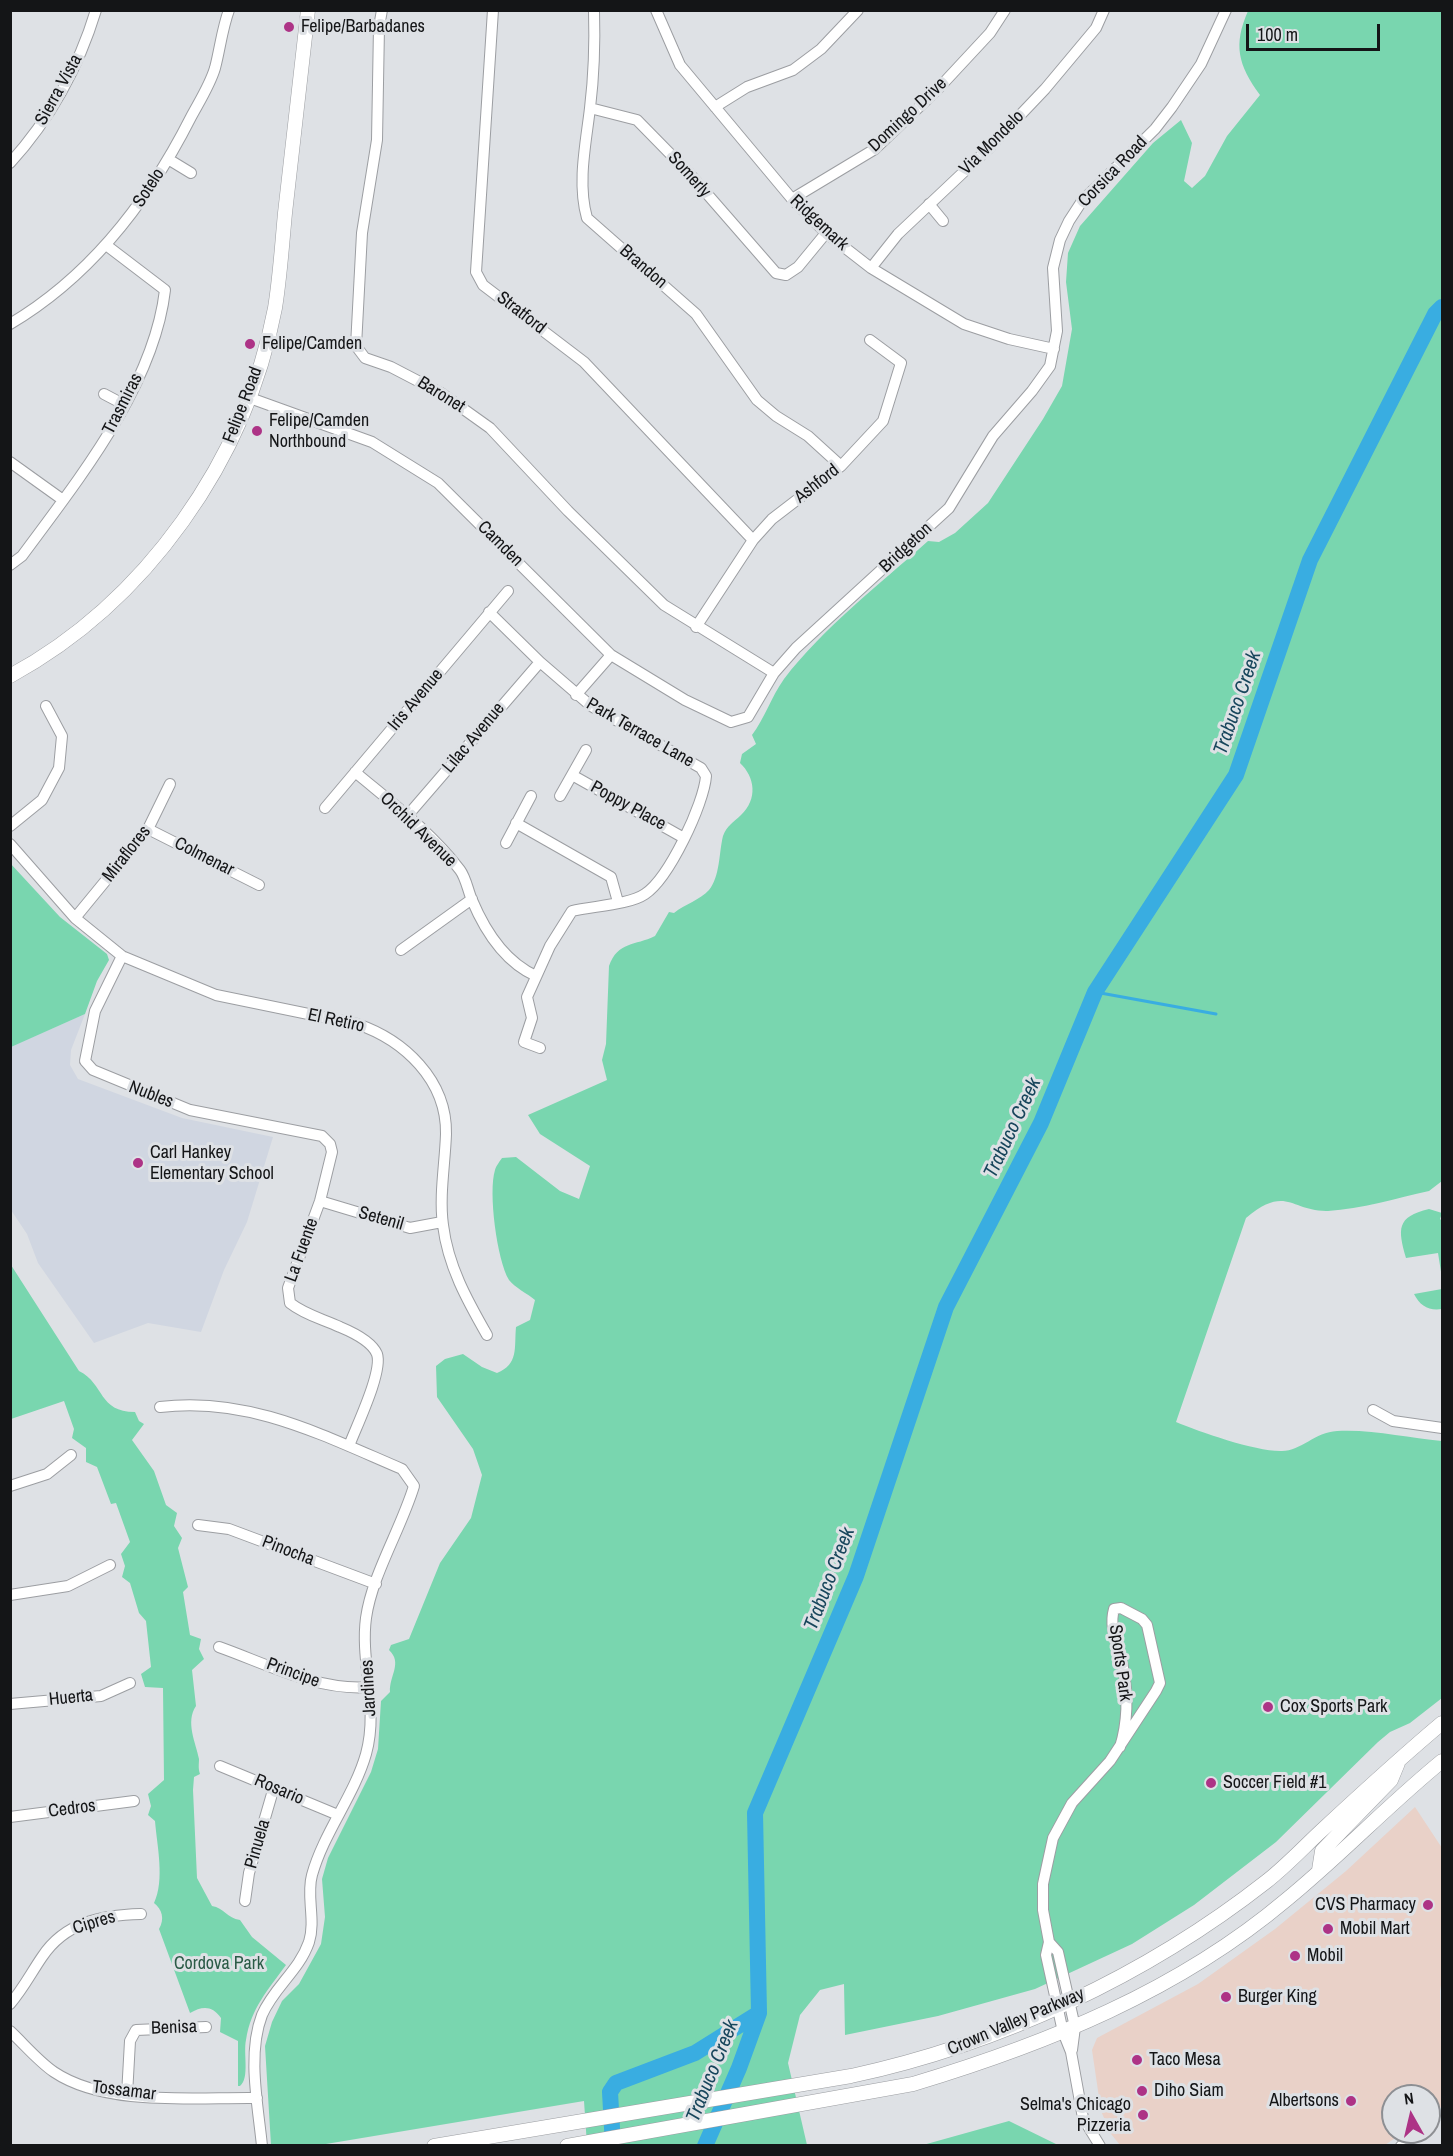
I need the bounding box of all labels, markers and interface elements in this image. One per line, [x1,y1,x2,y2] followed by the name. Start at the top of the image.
[1249,12,1382,50] scale bar
[301,16,425,38] place label: Felipe/Barbadanes
[282,20,296,34] marker: Felipe/Barbadanes
[1257,22,1298,47] text: 100 m
[31,51,87,129] street label: Sierra Vista
[864,73,952,157] street label: Domingo Drive
[955,106,1029,180] street label: Via Mondelo
[1074,132,1152,212] street label: Corsica Road
[663,148,715,202] street label: Somerly
[129,165,169,211] street label: Sotelo
[785,190,853,256] street label: Ridgemark
[615,241,671,293] street label: Brandon
[492,287,550,339] street label: Stratford
[262,333,362,355] place label: Felipe/Camden
[243,337,257,351] marker: Felipe/Camden
[219,364,267,446] street label: Felipe Road
[98,370,148,438] street label: Trasmiras
[413,372,469,418] street label: Baronet
[269,410,369,452] place label: Felipe/Camden Northbound
[250,424,264,438] marker: Felipe/Camden Northbound
[790,460,844,508] street label: Ashford
[473,517,527,571] street label: Camden
[875,518,937,578] street label: Bridgeton
[1209,648,1267,758] water label: Trabuco Creek
[384,665,448,735] street label: Iris Avenue
[582,693,698,773] street label: Park Terrace Lane
[438,698,510,778] street label: Lilac Avenue
[587,776,669,836] street label: Poppy Place
[375,788,461,872] street label: Orchid Avenue
[98,822,156,886] street label: Miraflores
[171,833,237,881] street label: Colmenar
[306,1004,366,1038] street label: El Retiro
[979,1074,1047,1182] water label: Trabuco Creek
[126,1077,176,1113] street label: Nubles
[150,1142,274,1184] place label: Carl Hankey Elementary School
[131,1156,145,1170] marker: Carl Hankey Elementary School
[356,1202,406,1236] street label: Setenil
[280,1215,324,1285] street label: La Fuente
[799,1524,861,1634] water label: Trabuco Creek
[259,1531,317,1571] street label: Pinocha
[1104,1623,1136,1703] street label: Sports Park
[263,1653,323,1693] street label: Principe
[357,1659,381,1717] street label: Jardines
[48,1685,94,1711] street label: Huerta
[1280,1696,1387,1718] place label: Cox Sports Park
[1261,1700,1275,1714] marker: Cox Sports Park
[251,1770,307,1810] street label: Rosario
[1223,1772,1326,1794] place label: Soccer Field #1
[1204,1776,1218,1790] marker: Soccer Field #1
[47,1795,97,1823] street label: Cedros
[241,1817,275,1871] street label: Pinuela
[1315,1894,1416,1916] place label: CVS Pharmacy
[1421,1898,1435,1912] marker: CVS Pharmacy
[70,1906,118,1940] street label: Cipres
[1340,1918,1410,1940] place label: Mobil Mart
[1321,1922,1335,1936] marker: Mobil Mart
[1307,1945,1343,1967] place label: Mobil
[1288,1949,1302,1963] marker: Mobil
[174,1953,264,1975] park label: Cordova Park
[944,1983,1088,2061] street label: Crown Valley Parkway
[1238,1986,1317,2008] place label: Burger King
[1219,1990,1233,2004] marker: Burger King
[151,2016,197,2040] street label: Benisa
[682,2017,744,2125] water label: Trabuco Creek
[1149,2049,1221,2071] place label: Taco Mesa
[1130,2053,1144,2067] marker: Taco Mesa
[91,2076,157,2106] street label: Tossamar
[1154,2080,1224,2102] place label: Diho Siam
[1135,2084,1149,2098] marker: Diho Siam
[1381,2084,1441,2144] north arrow
[1403,2087,1415,2110] text: N
[1269,2090,1339,2112] place label: Albertsons
[1020,2094,1131,2136] place label: Selma's Chicago Pizzeria
[1344,2094,1358,2108] marker: Albertsons
[1136,2108,1150,2122] marker: Selma's Chicago Pizzeria

